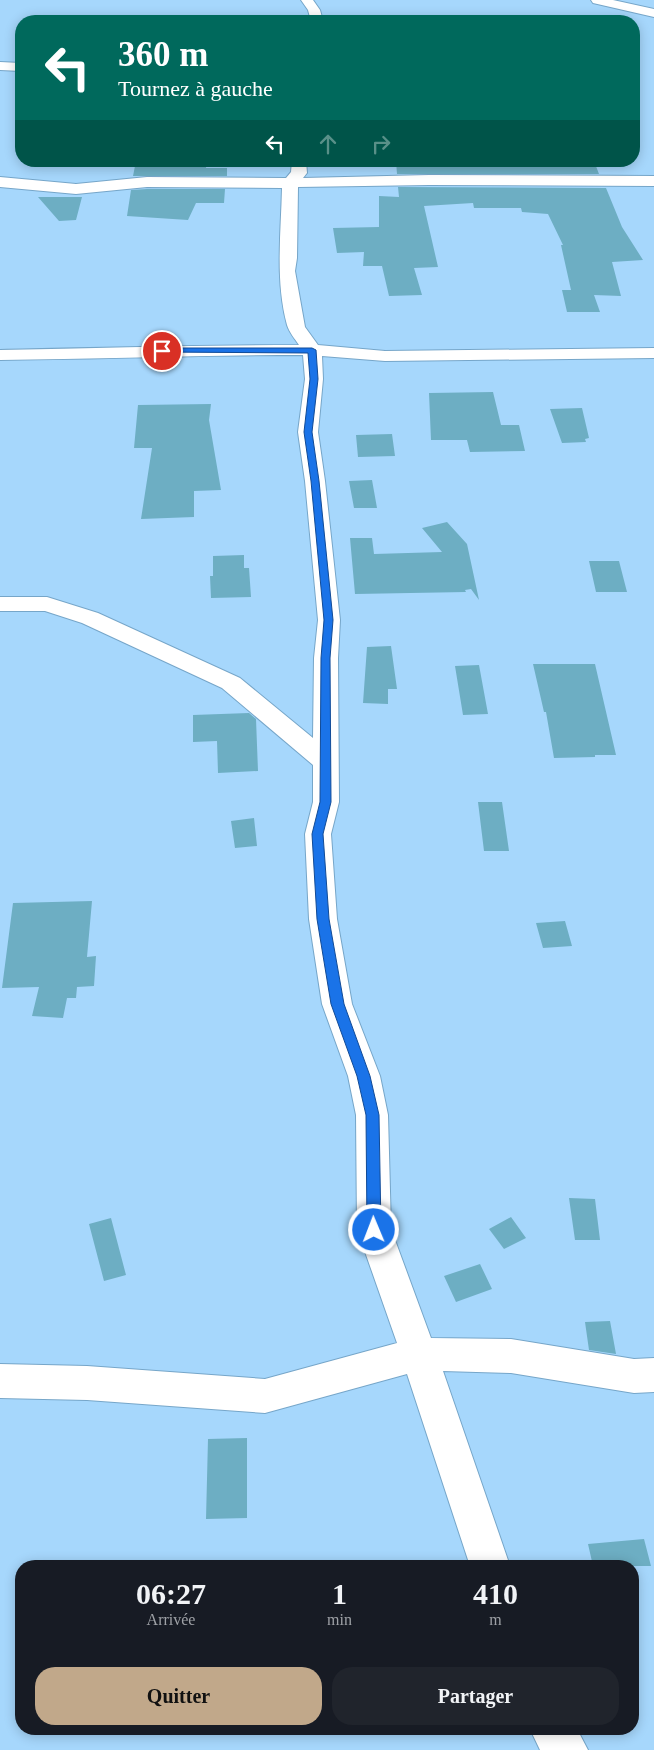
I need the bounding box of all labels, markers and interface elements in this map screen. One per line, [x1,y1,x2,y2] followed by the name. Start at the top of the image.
[35,35,100,100] icon: left
[118,35,208,74] text: 360 m
[118,76,273,101] text: Tournez à gauche
[261,130,289,158] icon: left
[314,130,342,158] icon: ahead
[367,130,395,158] icon: right
[141,330,183,372] pin
[148,337,176,365] icon: arrive
[347,1203,399,1255] position arrow
[136,1577,206,1610] text: 06:27
[332,1577,347,1610] text: 1
[473,1577,518,1610] text: 410
[147,1611,195,1628] text: Arrivée
[327,1611,352,1628] text: min
[489,1611,502,1628] text: m
[35,1667,322,1725] button: Quitter
[332,1667,619,1725] button: Partager

